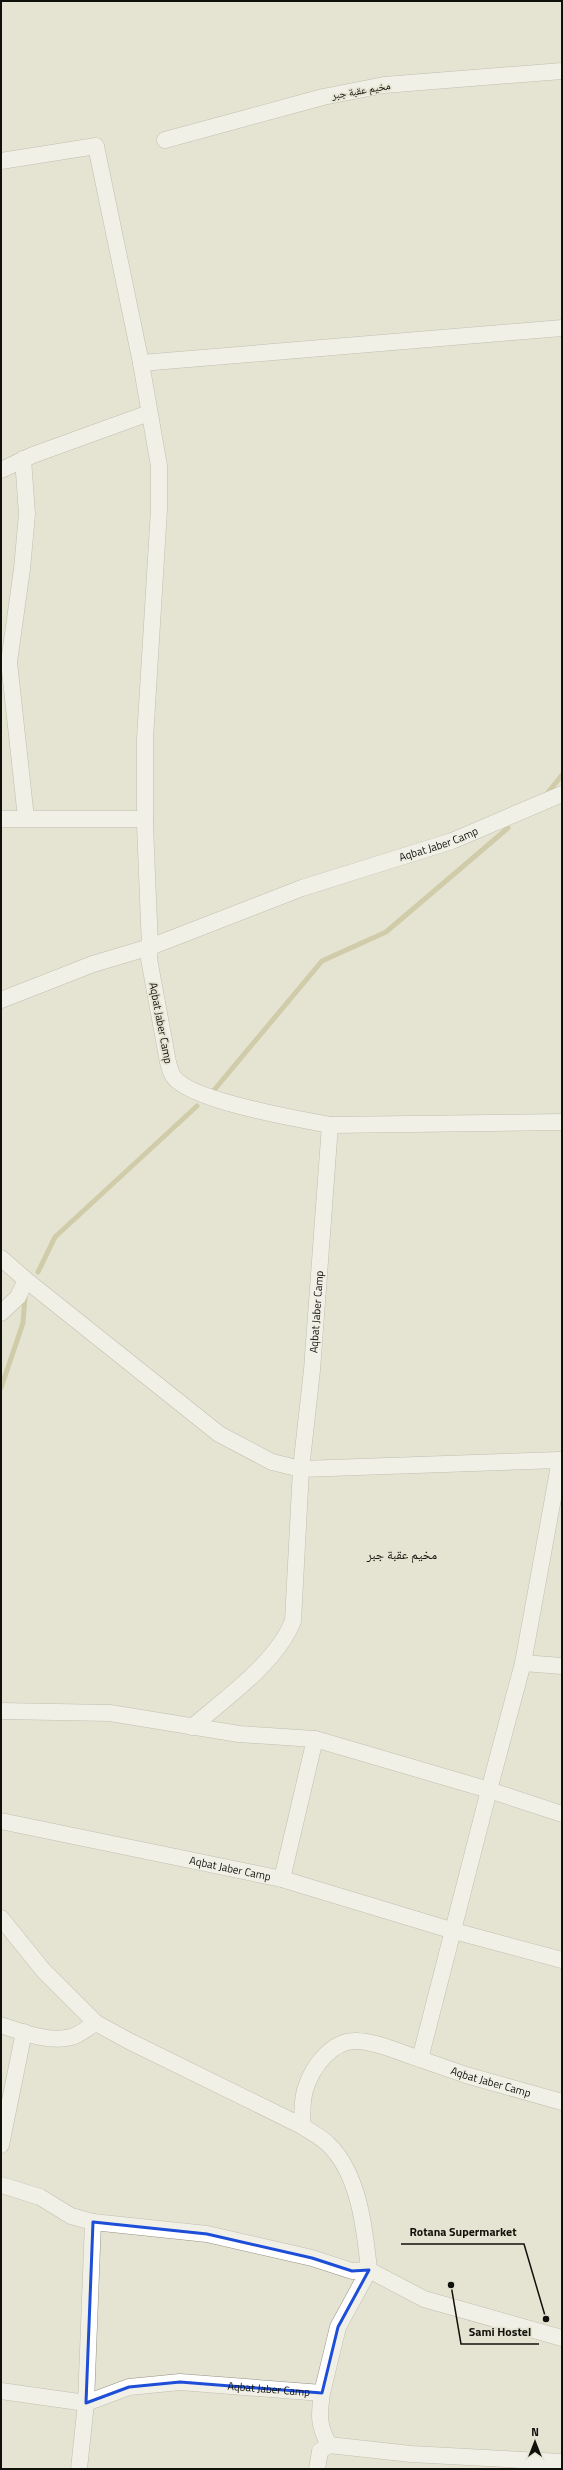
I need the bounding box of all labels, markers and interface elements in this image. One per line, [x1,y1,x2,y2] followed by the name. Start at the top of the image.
[329,77,392,103] street label: مخيم عقبة جبر
[397,823,481,865] street label: Aqbat Jaber Camp
[145,981,177,1065] street label: Aqbat Jaber Camp
[305,1270,327,1354] street label: Aqbat Jaber Camp
[366,1544,437,1564] district label: مخيم عقبة جبر
[188,1852,272,1885] street label: Aqbat Jaber Camp
[449,2062,533,2101] street label: Aqbat Jaber Camp
[401,2220,524,2244] callout: Rotana Supermarket
[409,2222,517,2241] text: Rotana Supermarket
[461,2320,539,2344] callout: Sami Hostel
[469,2322,531,2341] text: Sami Hostel
[227,2378,311,2400] street label: Aqbat Jaber Camp
[515,2422,555,2462] north arrow
[531,2424,539,2440] text: N

